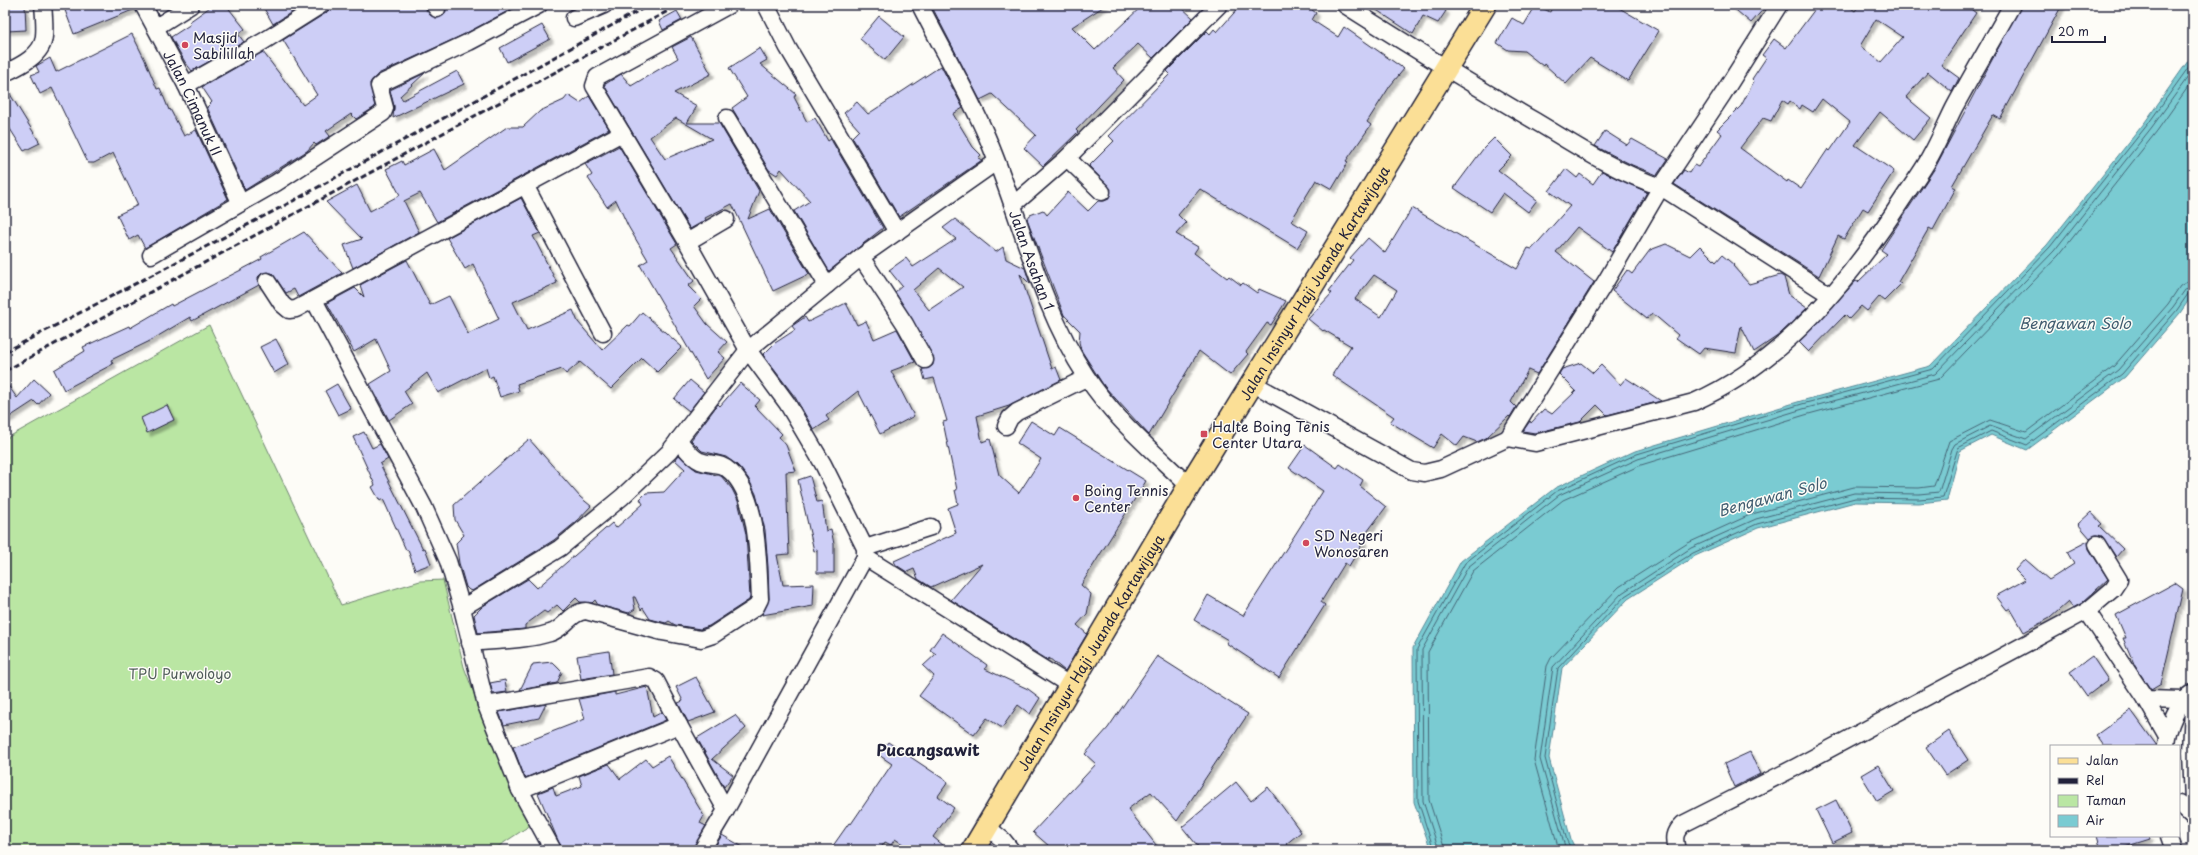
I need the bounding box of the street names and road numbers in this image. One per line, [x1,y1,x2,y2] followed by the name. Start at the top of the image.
[159,46,228,159] street label: Jalan Cimanuk II
[1234,161,1394,404] street label: Jalan Insinyur Haji Juanda Kartawijaya
[1005,207,1060,313] street label: Jalan Asahan 1
[1012,530,1169,775] street label: Jalan Insinyur Haji Juanda Kartawijaya

